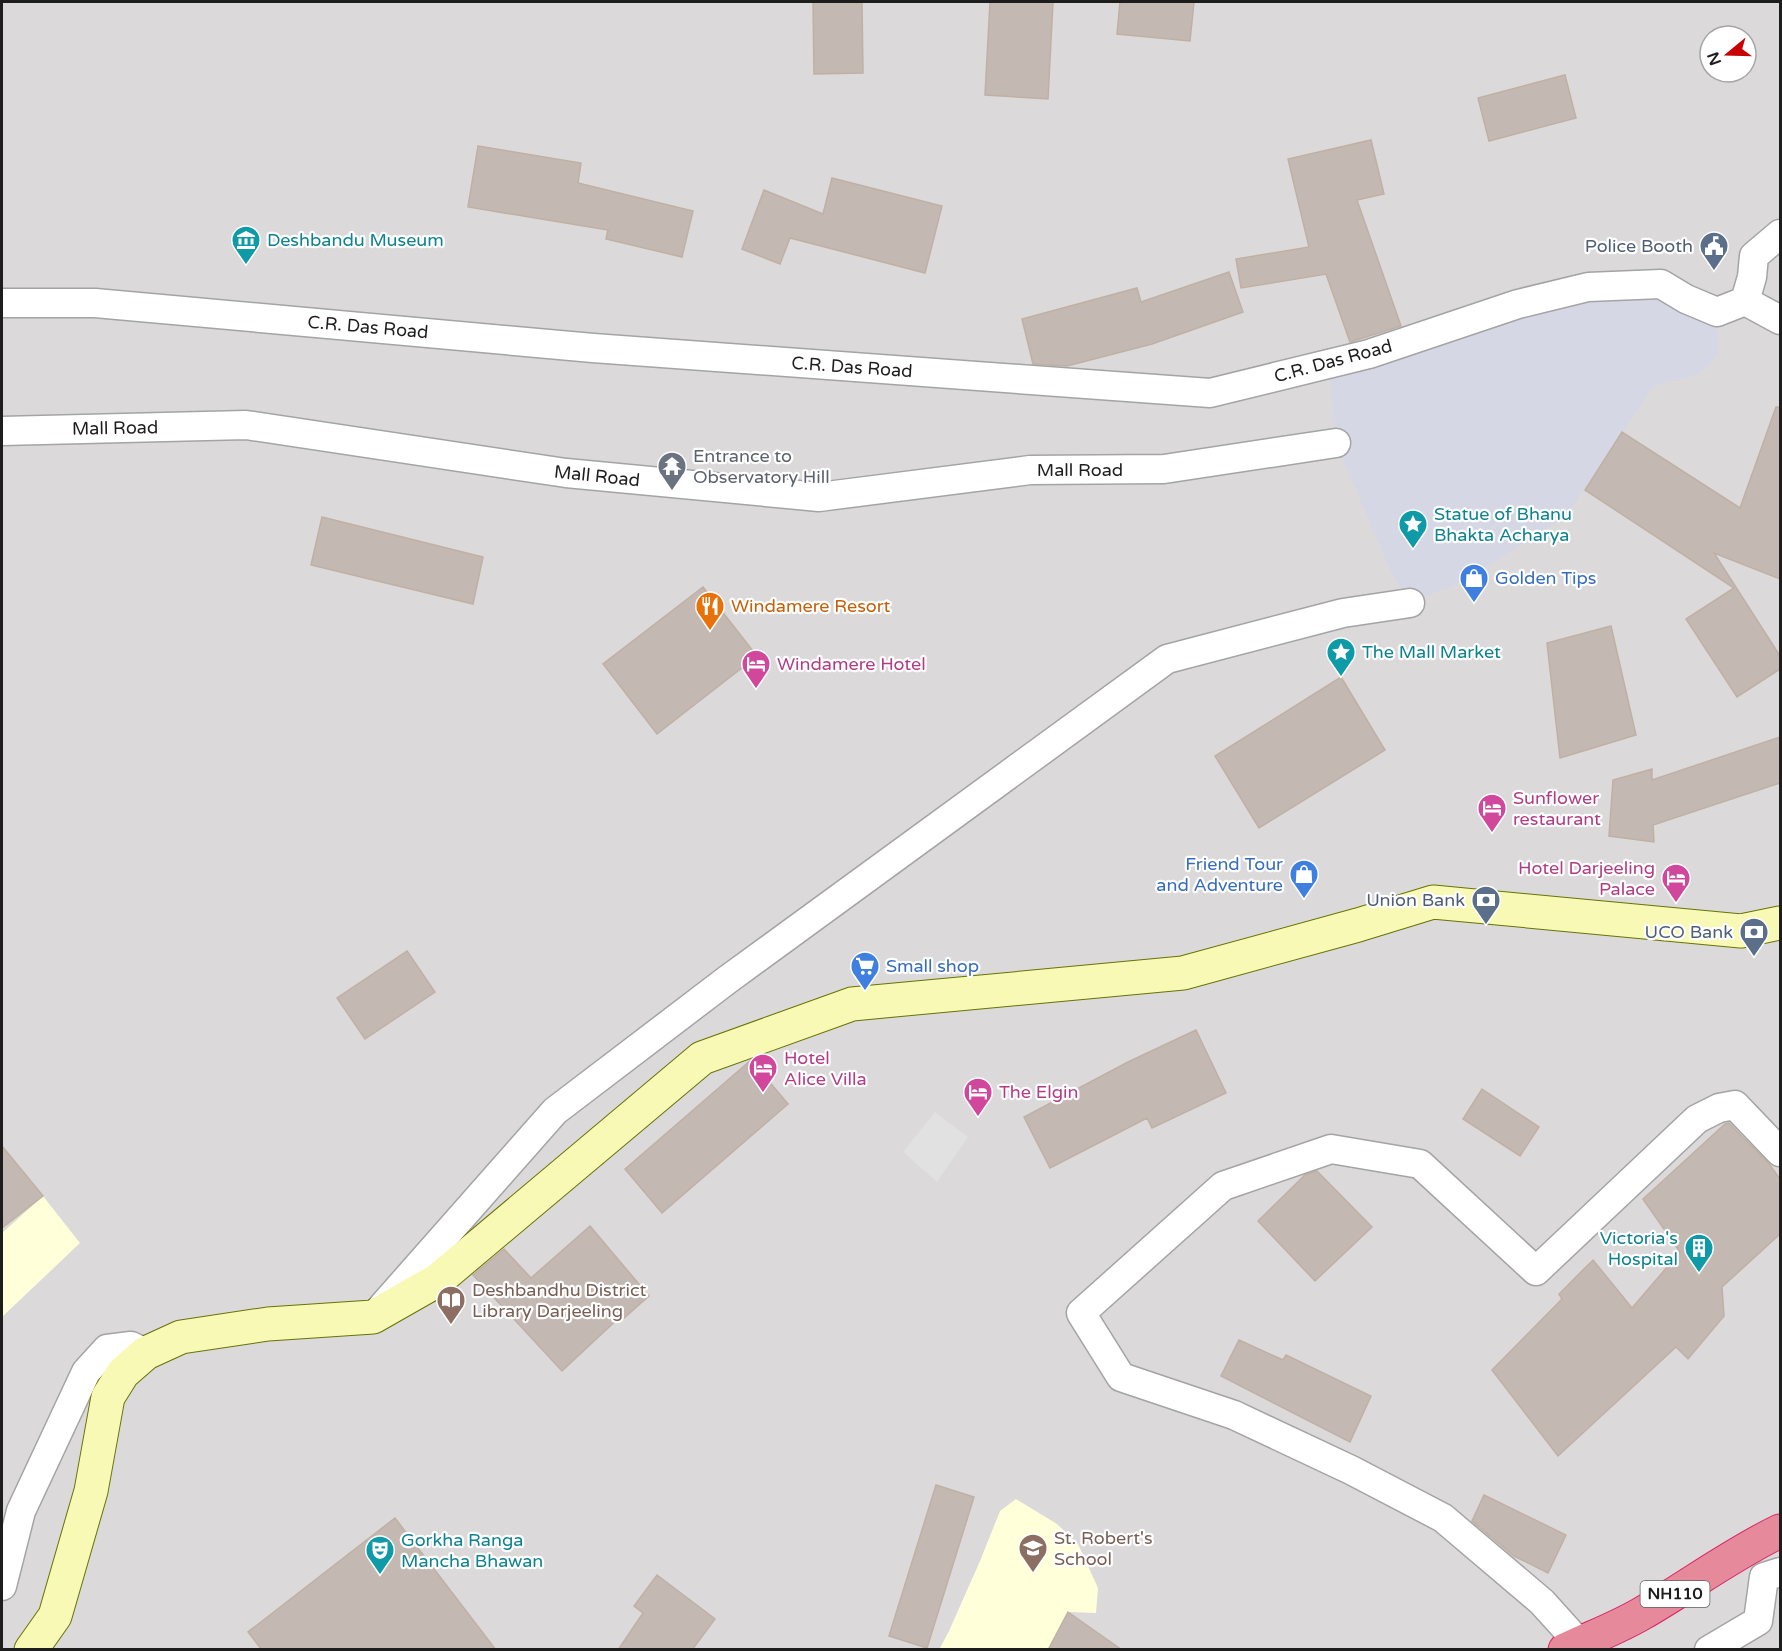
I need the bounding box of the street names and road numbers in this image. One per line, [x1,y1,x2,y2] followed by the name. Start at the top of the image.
[307,311,429,343] street label: C.R. Das Road
[1272,335,1394,387] street label: C.R. Das Road
[791,352,913,382] street label: C.R. Das Road
[72,416,158,440] street label: Mall Road
[1037,459,1123,481] street label: Mall Road
[553,461,641,491] street label: Mall Road
[1640,1581,1710,1607] road number: NH110

